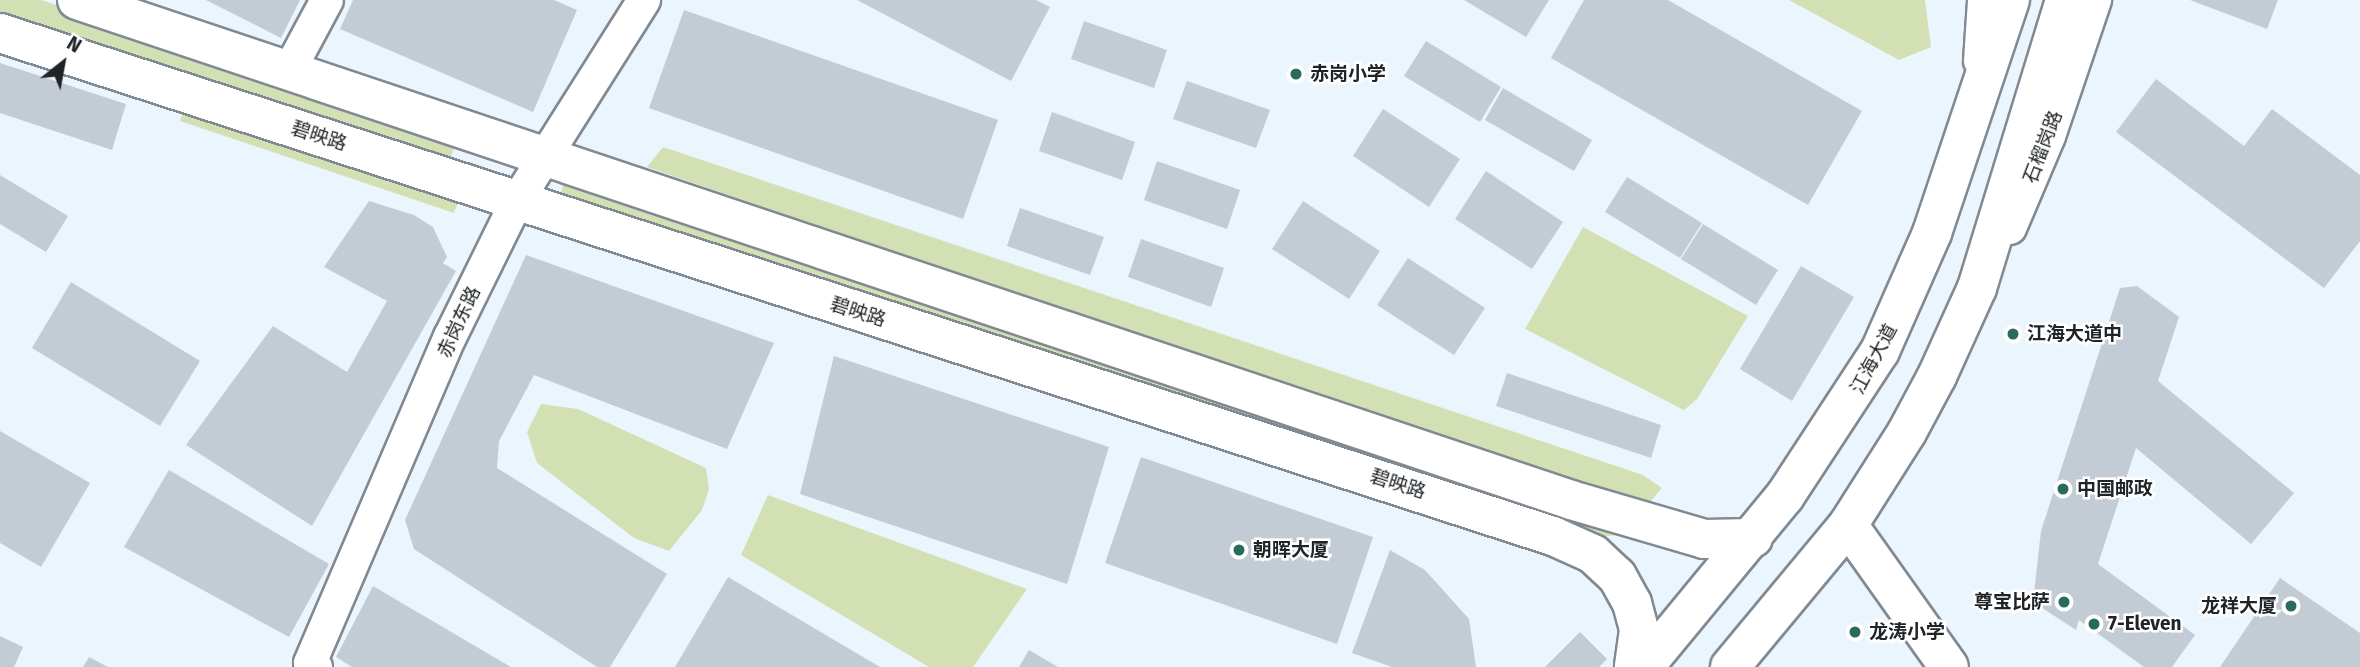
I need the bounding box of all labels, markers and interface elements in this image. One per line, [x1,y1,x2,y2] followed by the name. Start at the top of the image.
[28,28,98,98] north arrow
[63,31,85,58] text: N
[1310,63,1386,85] place label: 赤岗小学
[1288,66,1304,82] marker: 赤岗小学
[2019,107,2067,187] street label: 石榴岗路
[288,116,350,156] street label: 碧映路
[433,283,485,361] street label: 赤岗东路
[827,292,889,332] street label: 碧映路
[1846,320,1902,398] street label: 江海大道
[2027,323,2122,345] place label: 江海大道中
[2005,326,2021,342] marker: 江海大道中
[1367,464,1429,504] street label: 碧映路
[2077,478,2153,500] place label: 中国邮政
[2055,481,2071,497] marker: 中国邮政
[1253,539,1329,561] place label: 朝晖大厦
[1231,542,1247,558] marker: 朝晖大厦
[1974,591,2050,613] place label: 尊宝比萨
[2056,594,2072,610] marker: 尊宝比萨
[2201,595,2277,617] place label: 龙祥大厦
[2283,598,2299,614] marker: 龙祥大厦
[2108,613,2181,635] place label: 7-Eleven
[2086,616,2102,632] marker: 7-Eleven
[1869,621,1945,643] place label: 龙涛小学
[1847,624,1863,640] marker: 龙涛小学

